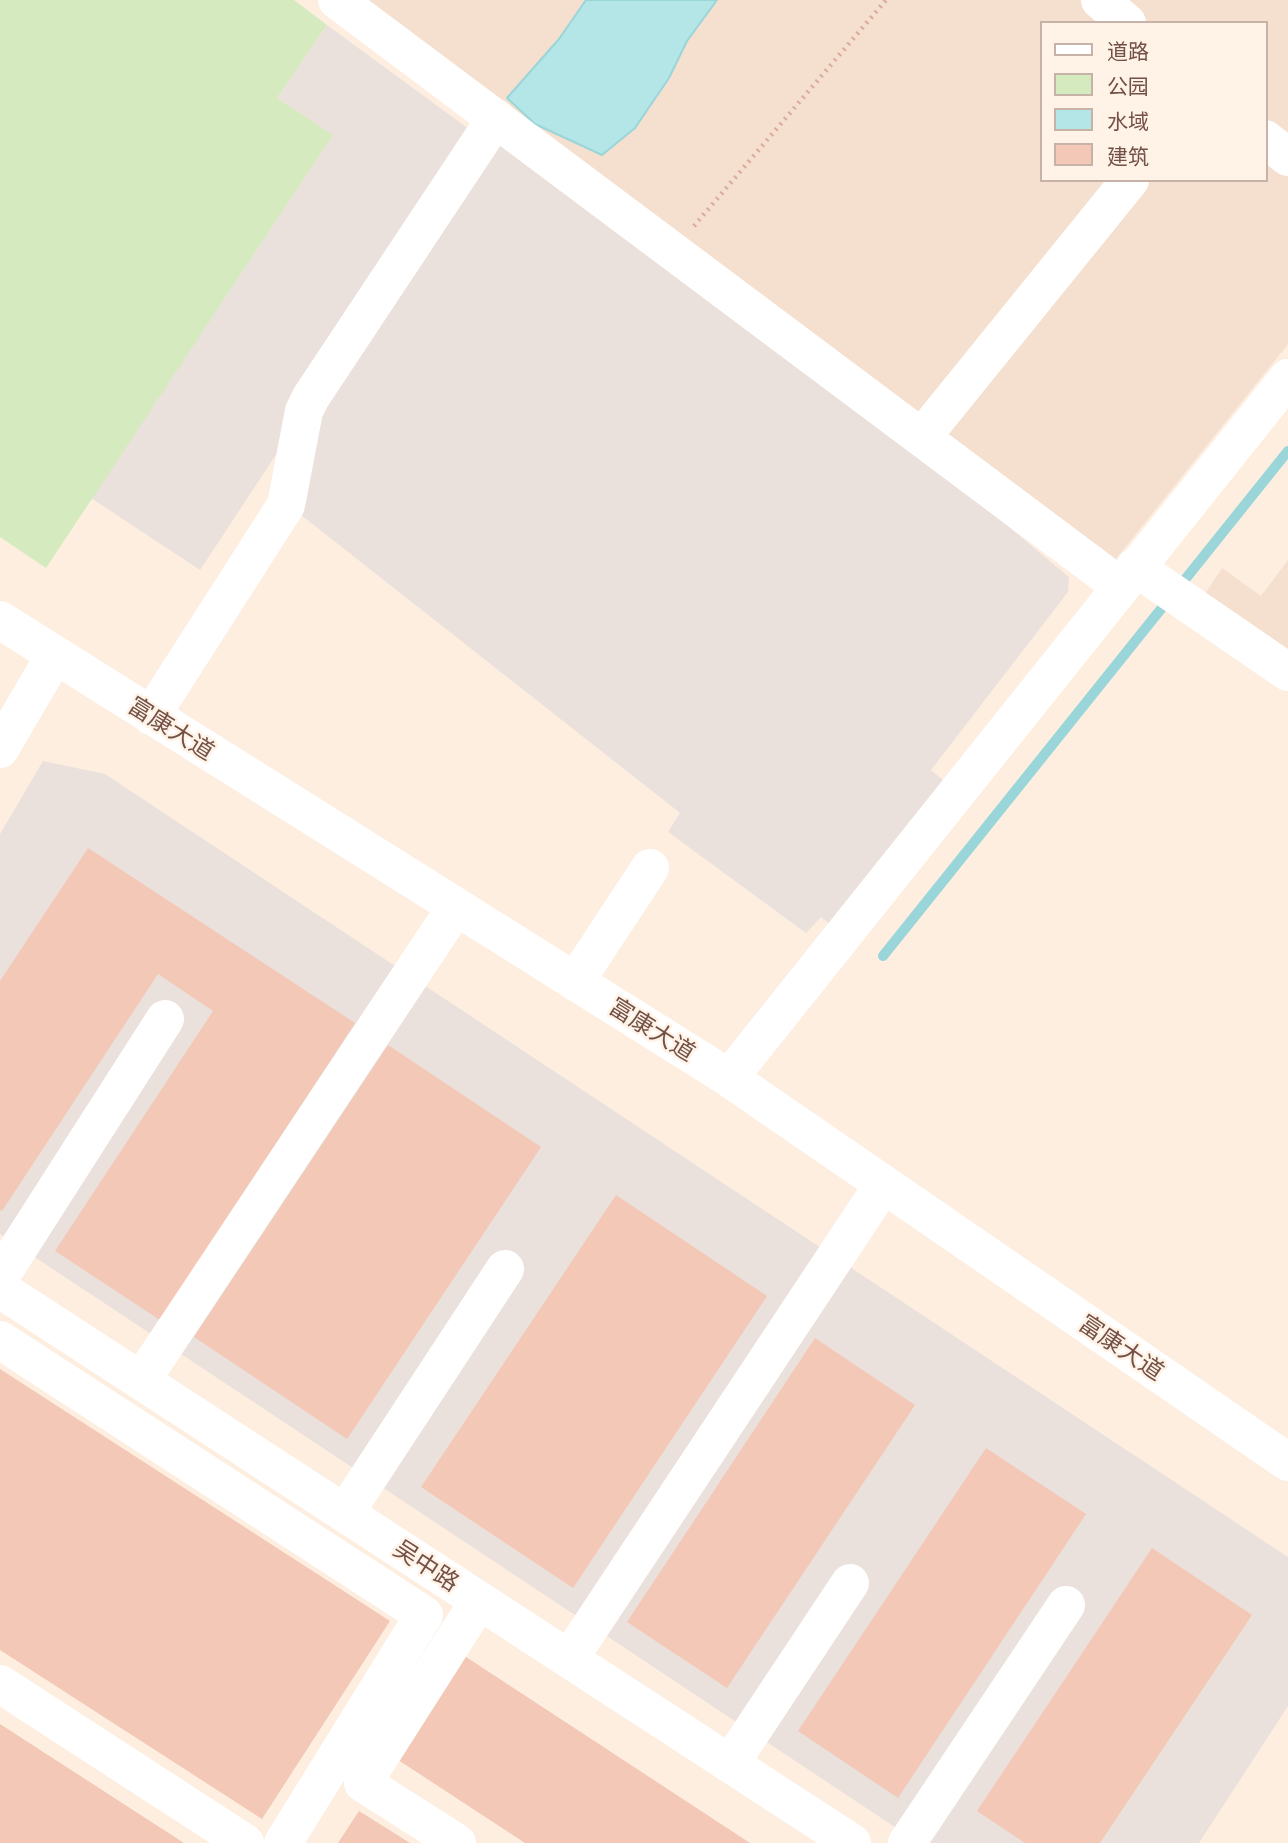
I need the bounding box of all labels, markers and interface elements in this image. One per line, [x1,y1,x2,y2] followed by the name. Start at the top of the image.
[1040,21,1267,182] legend
[1107,38,1149,64] text: 道路
[1107,73,1149,99] text: 公园
[1107,108,1149,134] text: 水域
[1107,143,1149,169] text: 建筑
[123,691,219,767] street label: 富康大道
[604,992,700,1068] street label: 富康大道
[1073,1309,1169,1387] street label: 富康大道
[388,1534,464,1598] street label: 吴中路

